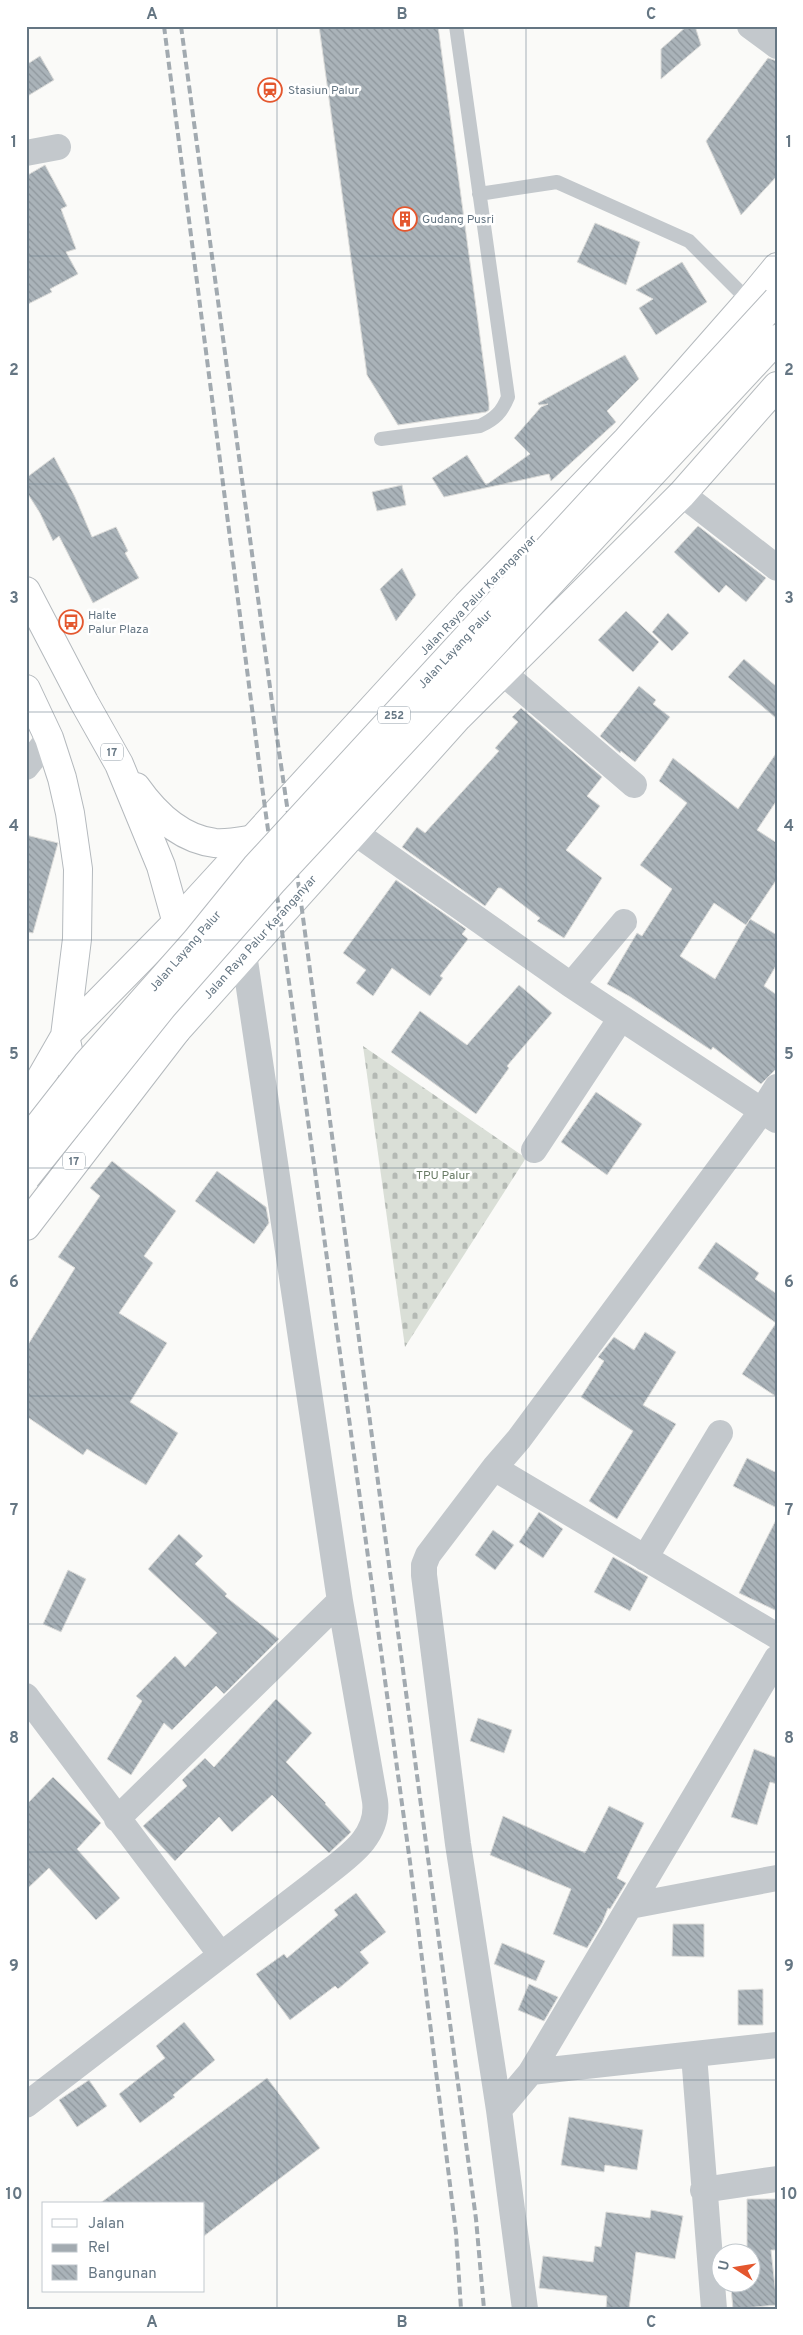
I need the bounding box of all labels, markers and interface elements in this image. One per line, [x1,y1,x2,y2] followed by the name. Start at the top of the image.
[146,5,158,25] text: A
[396,5,408,25] text: B
[646,5,656,25] text: C
[257,77,283,103] station icon: Stasiun Palur
[288,83,360,99] place label: Stasiun Palur
[11,133,17,153] text: 1
[786,133,792,153] text: 1
[392,206,418,232] building icon: Gudang Pusri
[422,212,494,228] place label: Gudang Pusri
[9,361,19,381] text: 2
[784,361,794,381] text: 2
[417,532,541,659] street label: Jalan Raya Palur Karanganyar
[9,589,19,609] text: 3
[784,589,794,609] text: 3
[415,607,497,693] street label: Jalan Layang Palur
[88,608,149,638] place label: Halte Palur Plaza
[58,609,84,635] bus stop icon: Halte Palur Plaza
[378,706,410,724] road number: 252
[101,744,123,760] road number: 17
[9,817,19,837] text: 4
[784,817,794,837] text: 4
[201,872,321,1003] street label: Jalan Raya Palur Karanganyar
[146,908,226,996] street label: Jalan Layang Palur
[9,1045,19,1065] text: 5
[784,1045,794,1065] text: 5
[63,1152,85,1170] road number: 17
[416,1168,470,1184] park label: TPU Palur
[9,1273,19,1293] text: 6
[784,1273,794,1293] text: 6
[10,1501,18,1521] text: 7
[785,1501,793,1521] text: 7
[9,1729,19,1749] text: 8
[784,1729,794,1749] text: 8
[9,1957,19,1977] text: 9
[784,1957,794,1977] text: 9
[6,2185,22,2205] text: 10
[781,2185,797,2205] text: 10
[42,2202,205,2292] legend
[88,2215,125,2234] text: Jalan
[88,2239,110,2258] text: Rel
[710,2242,760,2292] north arrow
[715,2259,734,2272] text: U
[88,2265,157,2284] text: Bangunan
[146,2313,158,2333] text: A
[396,2313,408,2333] text: B
[646,2313,656,2333] text: C

